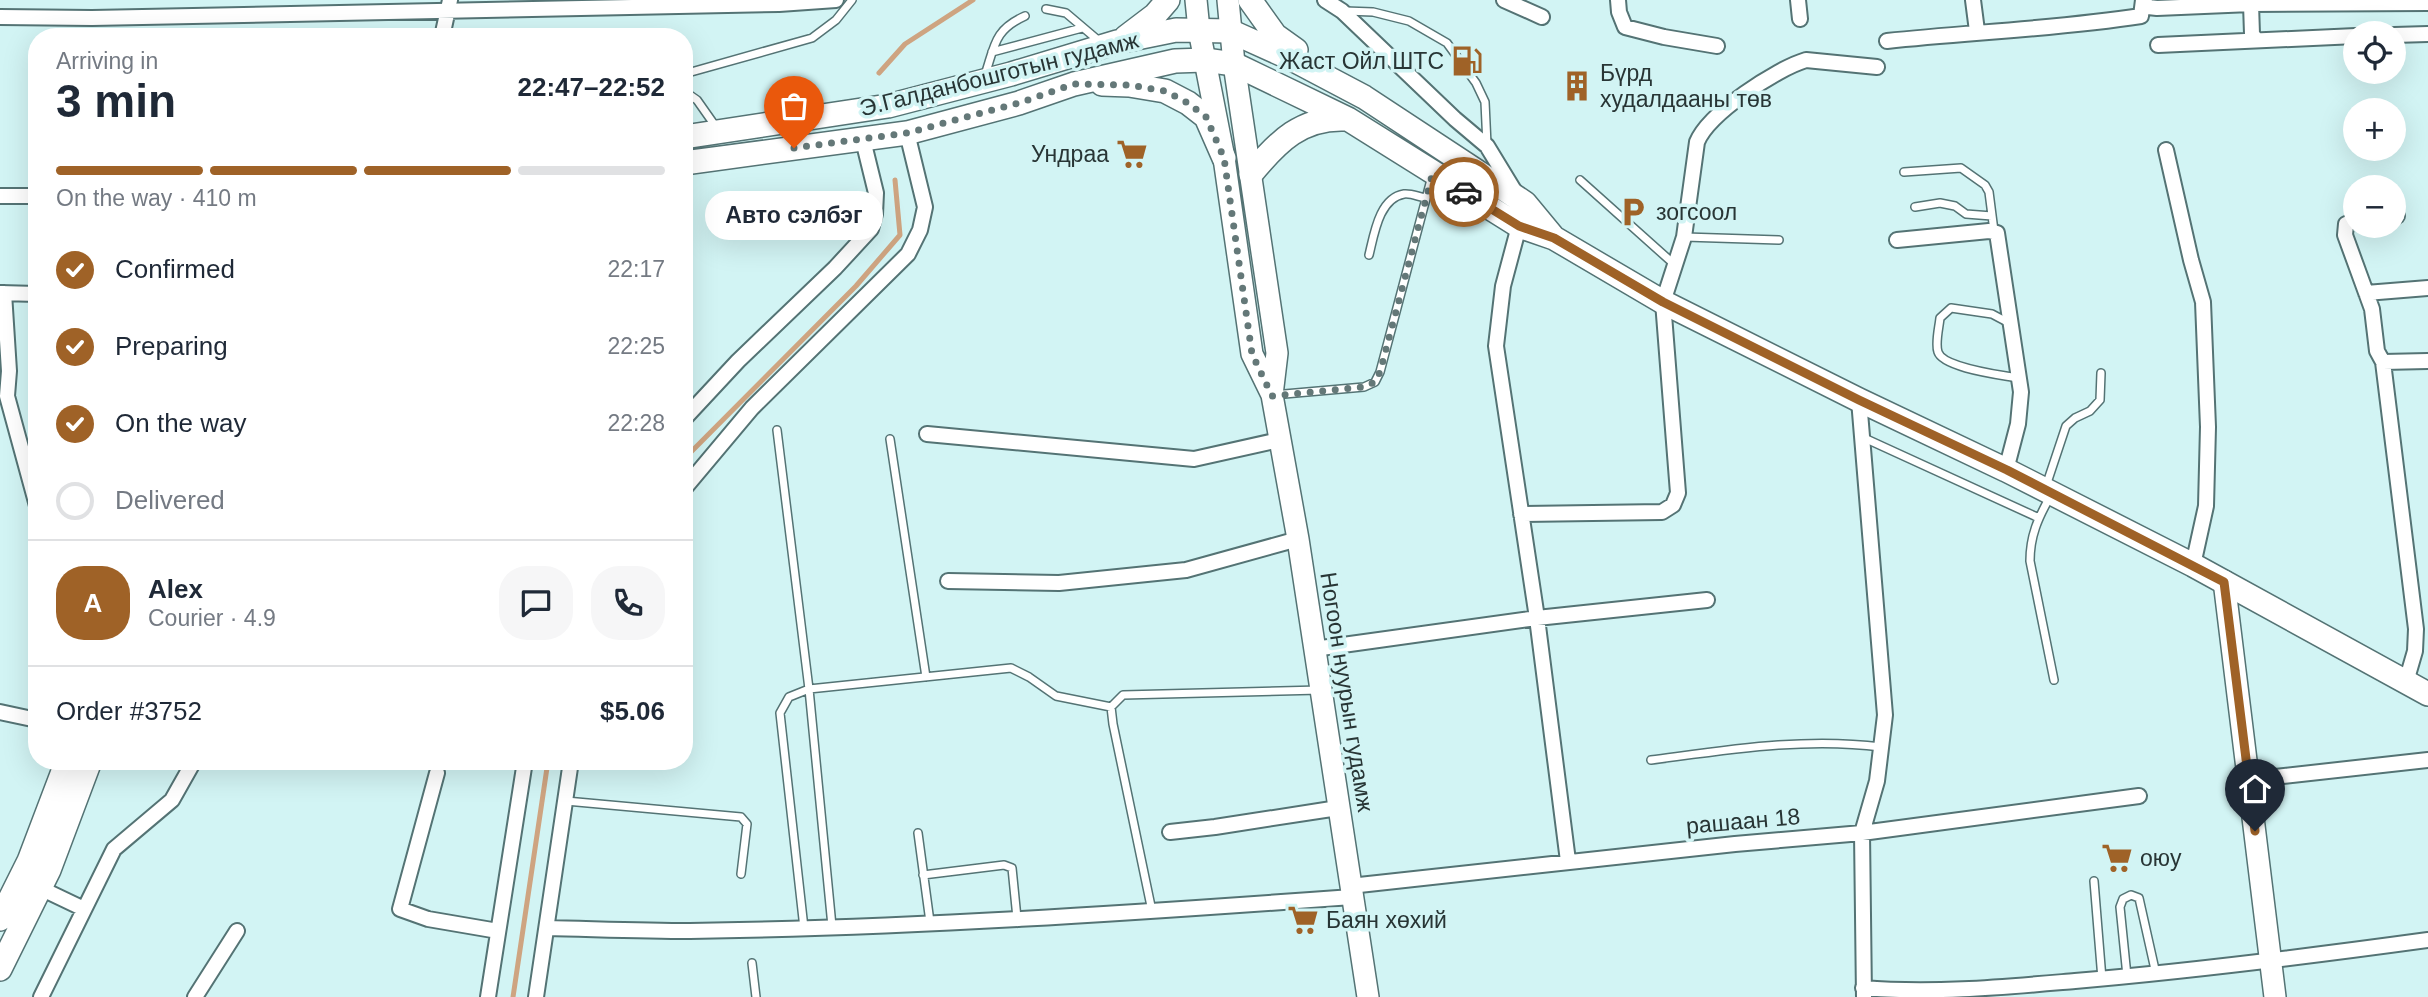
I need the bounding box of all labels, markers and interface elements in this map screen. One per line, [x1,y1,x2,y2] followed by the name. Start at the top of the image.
[2343,21,2406,238] map controls
[2343,21,2406,84] button: locate
[857,27,1142,121] street label: Э.Галданбошготын гудамж
[1450,44,1484,78] fuel station icon: Жаст Ойл ШТС
[56,48,158,74] text: Arriving in
[1279,48,1444,74] place label: Жаст Ойл ШТС
[1600,60,1772,112] place label: Бүрд худалдааны төв
[1560,69,1594,103] building icon: Бүрд худалдааны төв
[518,72,665,102] text: 22:47–22:52
[56,75,176,127] text: 3 min
[764,76,824,148] pin
[775,87,813,125] icon: bag
[2343,98,2406,161] button: +
[1115,137,1149,171] supermarket icon: Ундраа
[1031,141,1109,167] place label: Ундраа
[1429,157,1499,227] courier
[1445,173,1483,211] icon: car
[2343,175,2406,238] button: −
[56,185,257,211] text: On the way · 410 m
[705,190,883,239] callout: Авто сэлбэг
[1616,195,1650,229] parking icon: зогсоол
[1656,199,1737,225] place label: зогсоол
[725,202,863,228] text: Авто сэлбэг
[56,251,94,289] icon: check
[115,254,235,284] text: Confirmed
[607,256,665,282] text: 22:17
[56,328,94,366] icon: check
[115,331,228,361] text: Preparing
[607,333,665,359] text: 22:25
[56,405,94,443] icon: check
[115,408,247,438] text: On the way
[607,410,665,436] text: 22:28
[115,485,225,515] text: Delivered
[499,566,573,640] button: chat
[591,566,665,640] button: phone
[1315,570,1379,814] street label: Ногоон нуурын гудамж
[148,574,203,604] text: Alex
[84,588,102,618] text: A
[148,605,276,631] text: Courier · 4.9
[56,696,202,726] text: Order #3752
[600,696,665,726] text: $5.06
[2225,759,2285,831] pin
[2236,770,2274,808] icon: home
[1685,803,1801,839] street label: рашаан 18
[2100,841,2134,875] supermarket icon: оюу
[2140,845,2182,871] place label: оюу
[1286,903,1320,937] supermarket icon: Баян хөхий
[1326,907,1447,933] place label: Баян хөхий

